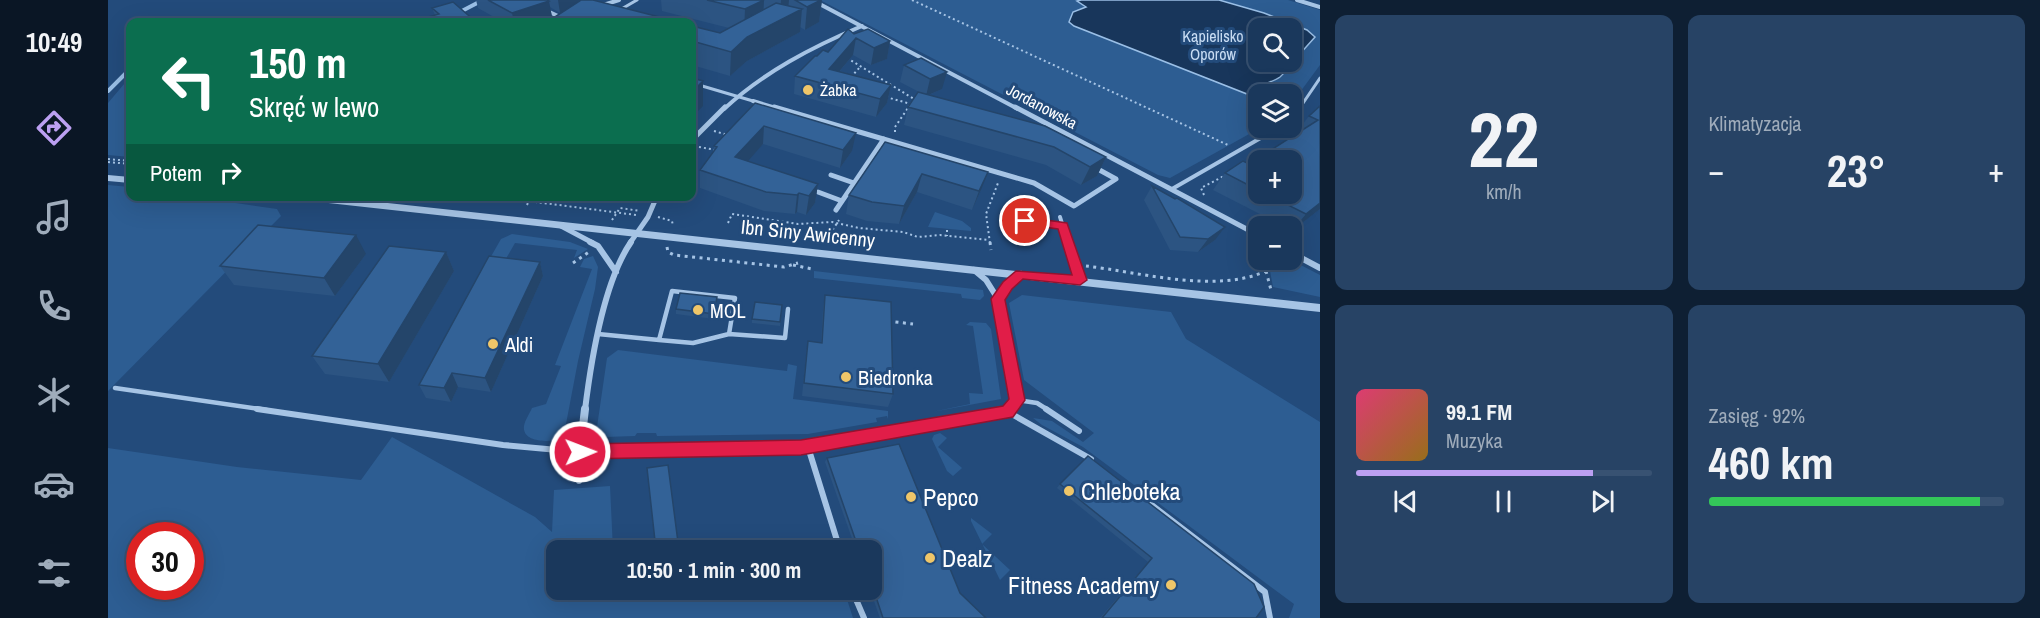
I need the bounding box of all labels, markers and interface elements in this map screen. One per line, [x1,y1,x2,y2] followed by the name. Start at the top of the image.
[1248,18,1302,270] map controls
[1248,18,1302,72] button: search
[26,24,82,60] text: 10:49
[1182,25,1244,65] park label: Kąpielisko Oporów
[249,35,347,91] text: 150 m
[150,42,228,120] icon: left
[1003,78,1082,134] street label: Jordanowska
[820,79,857,101] place label: Żabka
[801,83,815,97] marker: Żabka
[1248,84,1302,138] button: layers
[1468,86,1539,191] text: 22
[249,89,379,125] text: Skręć w lewo
[33,107,75,149] icon: directions
[1709,110,1801,137] text: Klimatyzacja
[1827,140,1886,201] text: 23°
[1709,148,1724,192] text: −
[1988,148,2004,192] text: +
[1248,150,1302,204] button: +
[214,156,247,189] icon: right
[150,158,202,188] text: Potem
[1486,178,1522,205] text: km/h
[999,195,1050,246] pin
[33,196,75,238] icon: music
[1008,204,1041,237] icon: arrive
[740,213,877,254] street label: Ibn Siny Awicenny
[1248,216,1302,270] button: −
[33,285,75,327] icon: phone
[710,297,746,324] place label: MOL
[691,303,705,317] marker: MOL
[504,331,533,358] place label: Aldi
[486,337,500,351] marker: Aldi
[858,364,933,391] place label: Biedronka
[839,370,853,384] marker: Biedronka
[33,374,75,416] icon: climate
[1446,397,1512,427] text: 99.1 FM
[1709,402,1805,429] text: Zasięg · 92%
[548,420,612,484] position arrow
[1446,427,1503,454] text: Muzyka
[1709,432,1834,493] text: 460 km
[33,463,75,505] icon: car
[1081,475,1181,507] place label: Chleboteka
[923,481,979,513] place label: Pepco
[1062,484,1076,498] marker: Chleboteka
[1389,485,1422,518] icon: previous
[1487,485,1520,518] icon: pause
[1586,485,1619,518] icon: next
[904,490,918,504] marker: Pepco
[126,522,204,600] speed limit sign: 30
[942,542,992,574] place label: Dealz
[923,551,937,565] marker: Dealz
[33,552,75,594] icon: filters
[627,555,801,585] text: 10:50 · 1 min · 300 m
[1008,569,1159,601] place label: Fitness Academy
[1164,578,1178,592] marker: Fitness Academy

